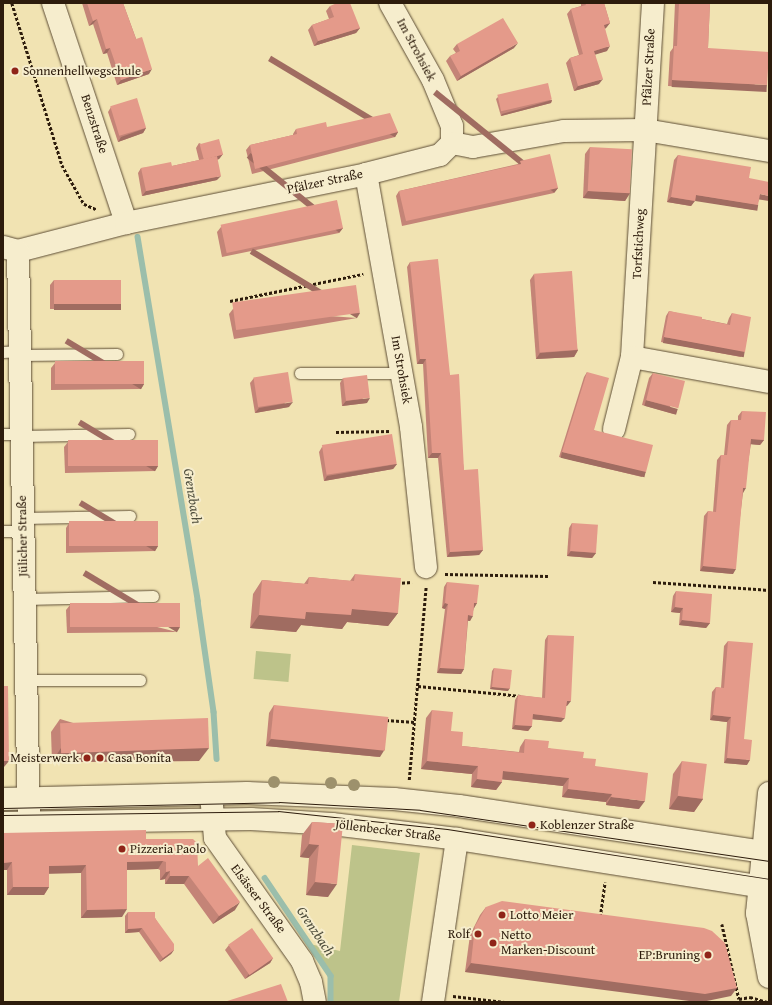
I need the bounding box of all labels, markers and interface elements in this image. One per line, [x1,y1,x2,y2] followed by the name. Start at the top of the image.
[393,16,439,84] street label: Im Strohsiek
[639,28,659,106] street label: Pfälzer Straße
[23,63,141,79] place label: Sonnenhellwegschule
[10,66,20,76] marker: Sonnenhellwegschule
[77,92,111,156] street label: Benzstraße
[286,166,364,198] street label: Pfälzer Straße
[629,208,649,280] street label: Torfstichweg
[387,335,415,405] street label: Im Strohsiek
[180,467,206,525] water label: Grenzbach
[14,495,32,577] street label: Jülicher Straße
[10,750,79,766] place label: Meisterwerk
[108,750,171,766] place label: Casa Bonita
[82,753,92,763] marker: Meisterwerk
[95,753,105,763] marker: Casa Bonita
[334,817,442,845] street label: Jöllenbecker Straße
[540,817,634,833] place label: Koblenzer Straße
[527,820,537,830] marker: Koblenzer Straße
[130,841,206,857] place label: Pizzeria Paolo
[117,844,127,854] marker: Pizzeria Paolo
[227,861,289,937] street label: Elsässer Straße
[293,903,339,959] water label: Grenzbach
[510,907,574,923] place label: Lotto Meier
[497,910,507,920] marker: Lotto Meier
[448,926,470,942] place label: Rolf
[501,928,595,959] place label: Netto Marken-Discount
[473,929,483,939] marker: Rolf
[488,938,498,948] marker: Netto Marken-Discount
[639,947,700,963] place label: EP:Bruning
[703,950,713,960] marker: EP:Bruning

